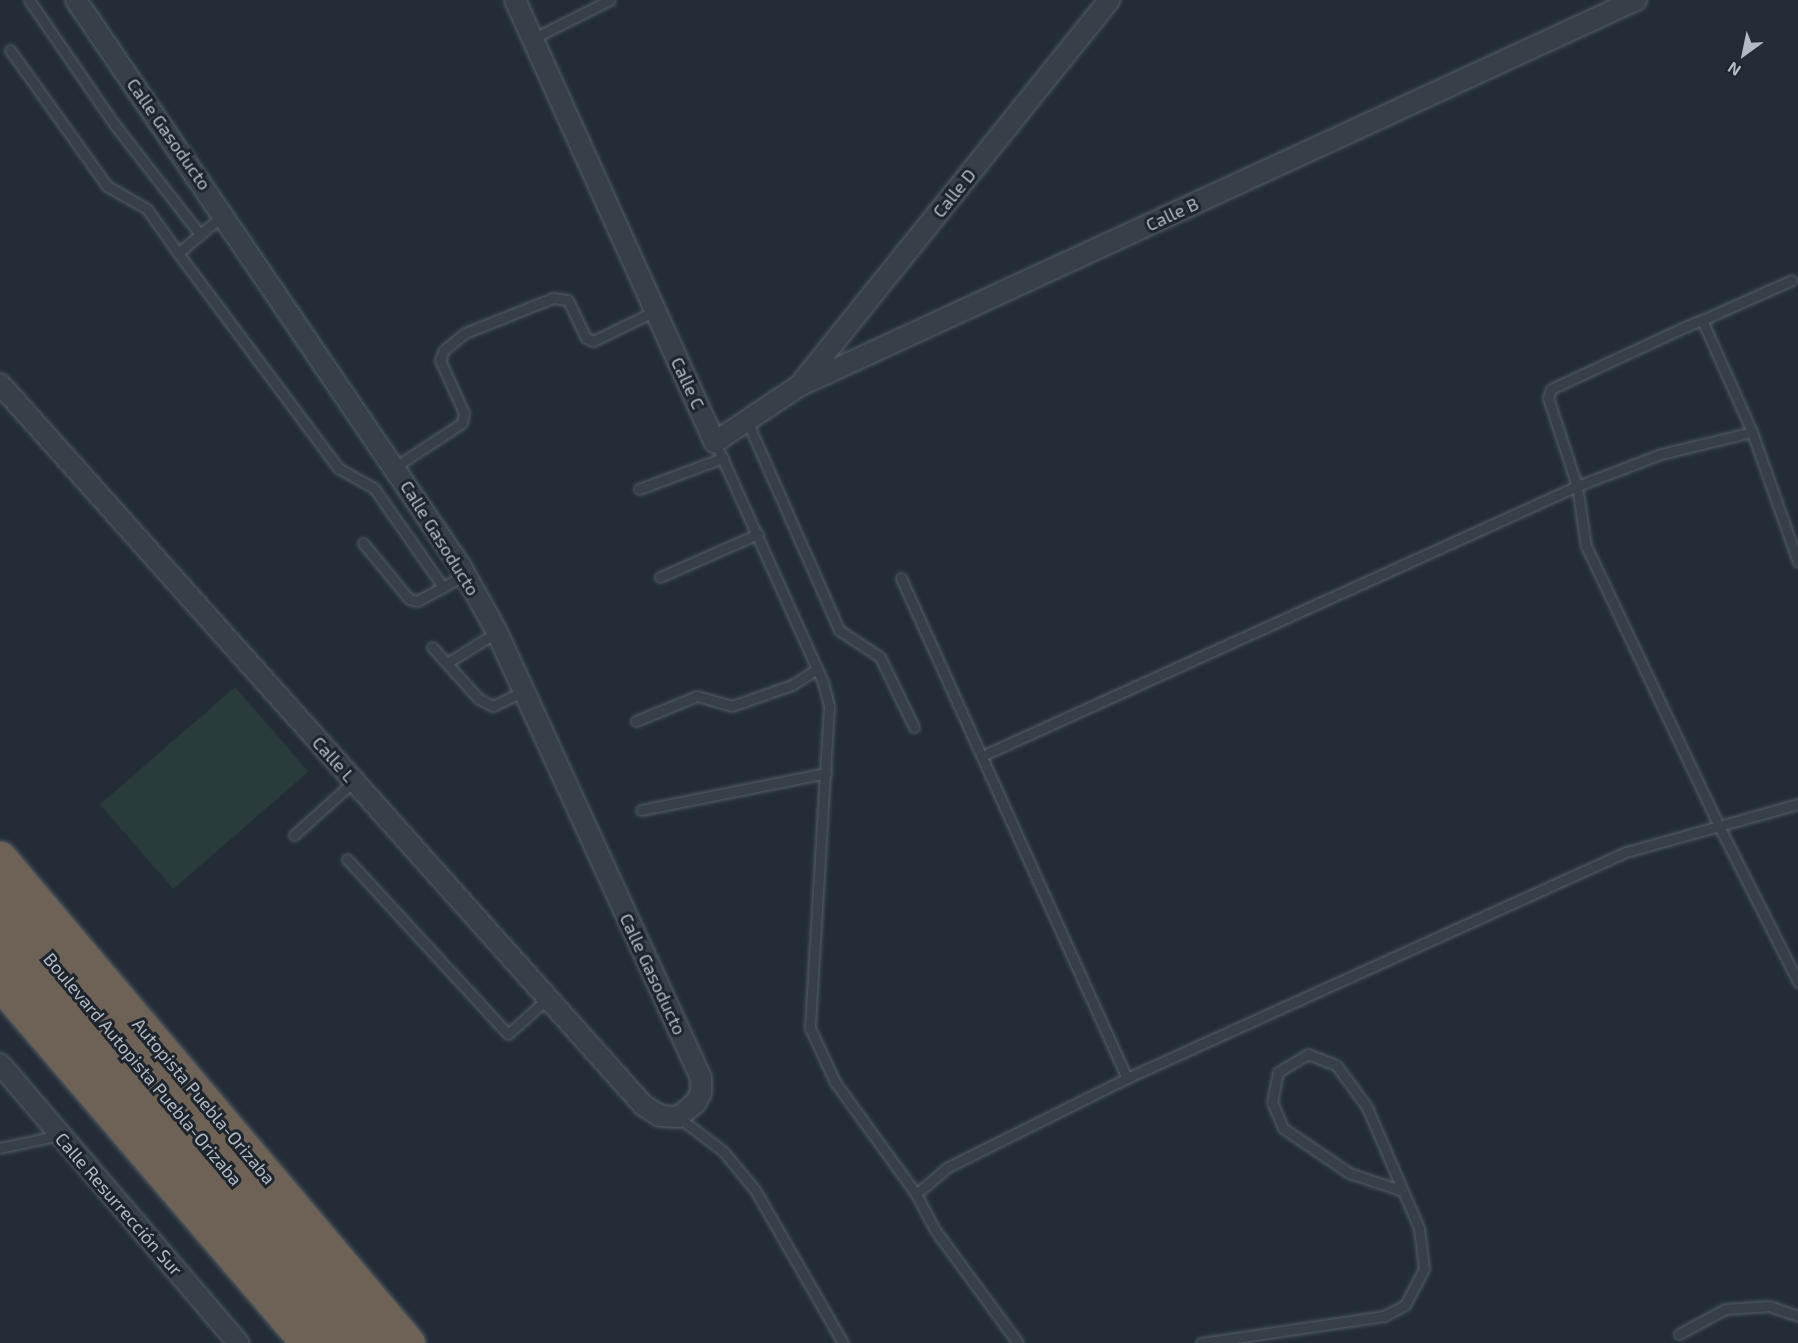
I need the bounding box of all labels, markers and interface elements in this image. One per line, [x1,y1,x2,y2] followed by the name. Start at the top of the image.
[1714,24,1774,84] north arrow
[1724,58,1744,81] text: N
[122,74,216,194] street label: Calle Gasoducto
[928,164,980,222] street label: Calle D
[1142,192,1202,236] street label: Calle B
[667,354,709,412] street label: Calle C
[396,477,484,599] street label: Calle Gasoducto
[308,732,360,786] street label: Calle L
[615,910,691,1038] street label: Calle Gasoducto
[39,948,247,1190] street label: Boulevard Autopista Puebla-Orizaba
[128,1013,280,1189] street label: Autopista Puebla-Orizaba
[51,1128,187,1280] street label: Calle Resurrección Sur

